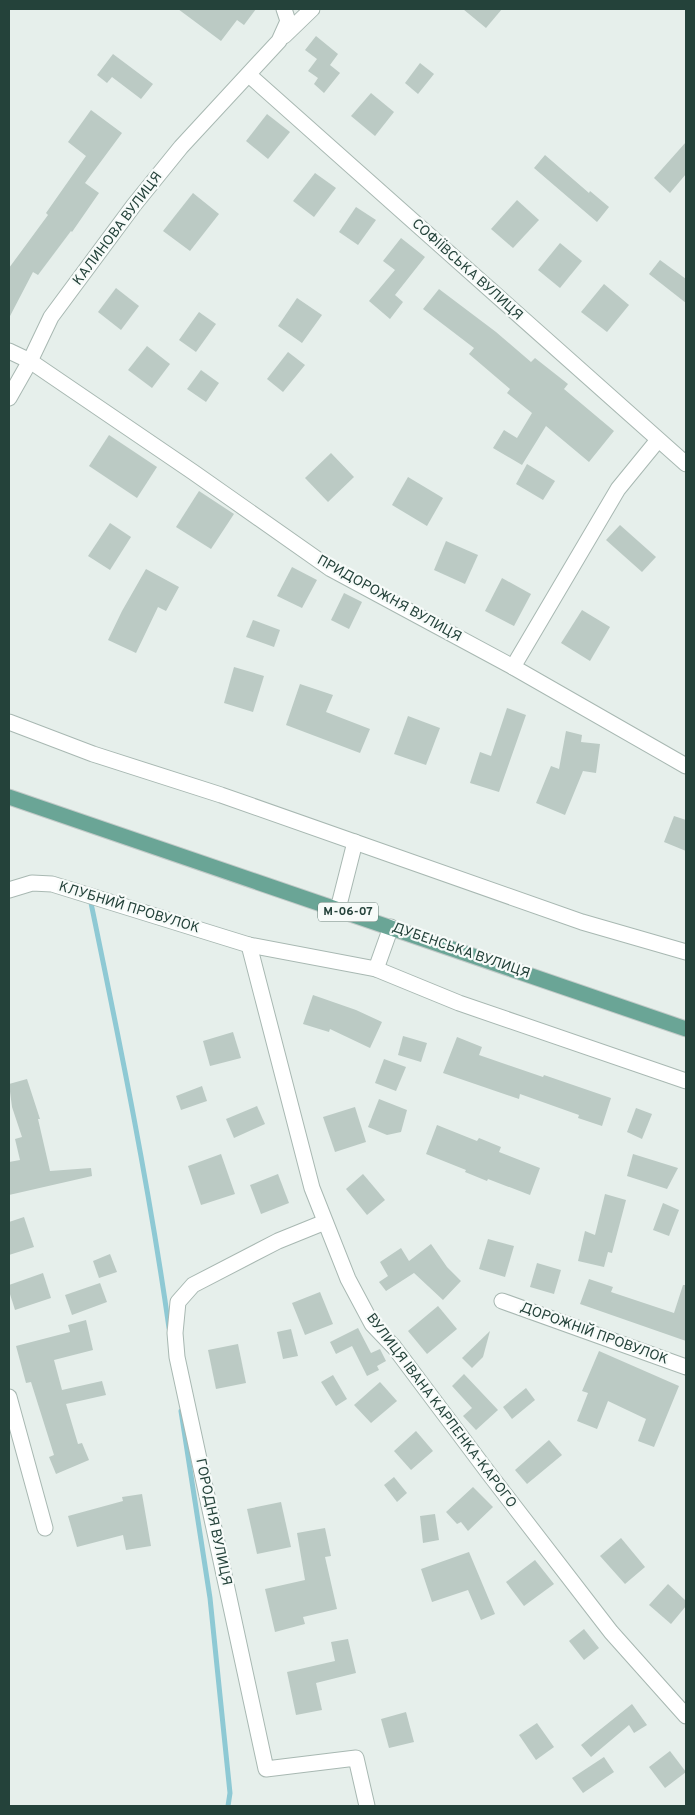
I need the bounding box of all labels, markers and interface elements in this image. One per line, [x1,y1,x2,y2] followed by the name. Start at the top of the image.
[70,169,166,289] street label: КАЛИНОВА ВУЛИЦЯ
[408,215,527,324] street label: СОФІЇВСЬКА ВУЛИЦЯ
[314,552,464,646] street label: ПРИДОРОЖНЯ ВУЛИЦЯ
[56,878,202,938] street label: КЛУБНИЙ ПРОВУЛОК
[318,902,378,922] road number: М-06-07
[390,919,532,983] street label: ДУБЕНСЬКА ВУЛИЦЯ
[518,1298,671,1369] street label: ДОРОЖНІЙ ПРОВУЛОК
[362,1310,520,1512] street label: ВУЛИЦЯ ІВАНА КАРПЕНКА-КАРОГО
[191,1457,235,1587] street label: ГОРОДНЯ ВУЛИЦЯ

